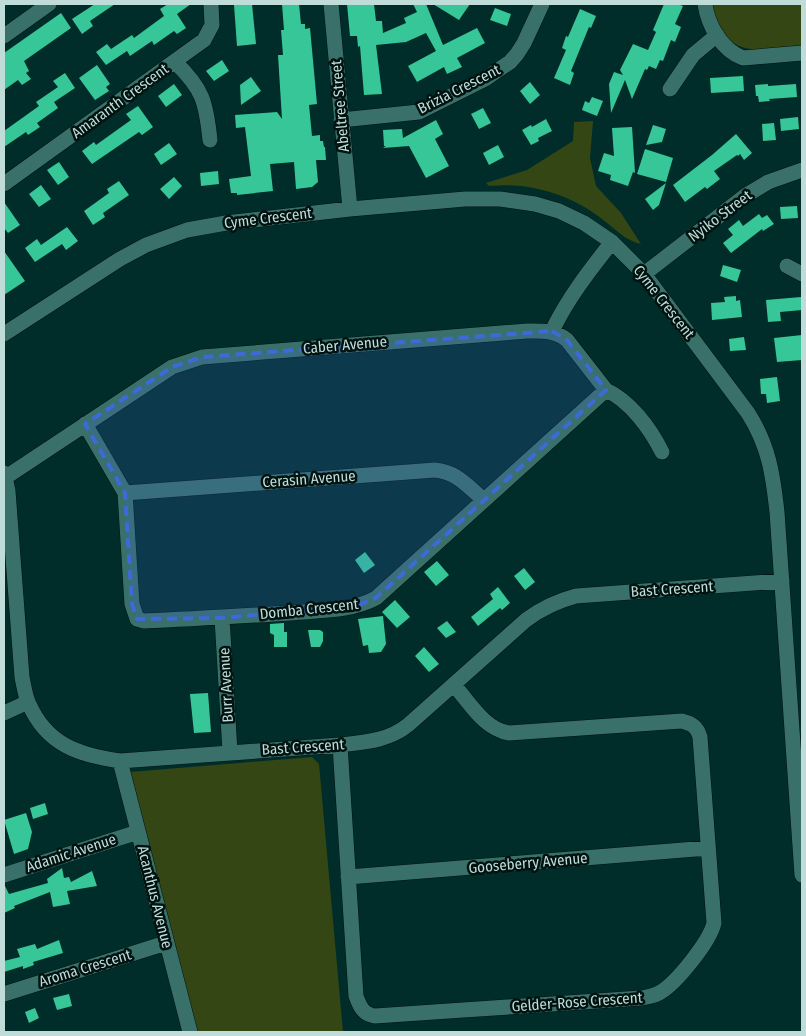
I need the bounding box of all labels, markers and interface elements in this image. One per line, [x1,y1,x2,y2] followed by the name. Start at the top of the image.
[327,59,353,153] street label: Abeltree Street
[68,60,172,142] street label: Amaranth Crescent
[415,60,503,117] street label: Brizia Crescent
[685,186,755,246] street label: Nyiko Street
[223,204,313,232] street label: Cyme Crescent
[630,262,698,342] street label: Cyme Crescent
[302,332,388,358] street label: Caber Avenue
[262,467,356,491] street label: Cerasin Avenue
[630,577,714,601] street label: Bast Crescent
[259,595,359,623] street label: Domba Crescent
[215,647,237,723] street label: Burr Avenue
[261,735,345,759] street label: Bast Crescent
[24,830,118,876] street label: Adamic Avenue
[134,844,176,950] street label: Acanthus Avenue
[468,849,588,877] street label: Gooseberry Avenue
[37,945,133,991] street label: Aroma Crescent
[511,988,643,1016] street label: Gelder-Rose Crescent

